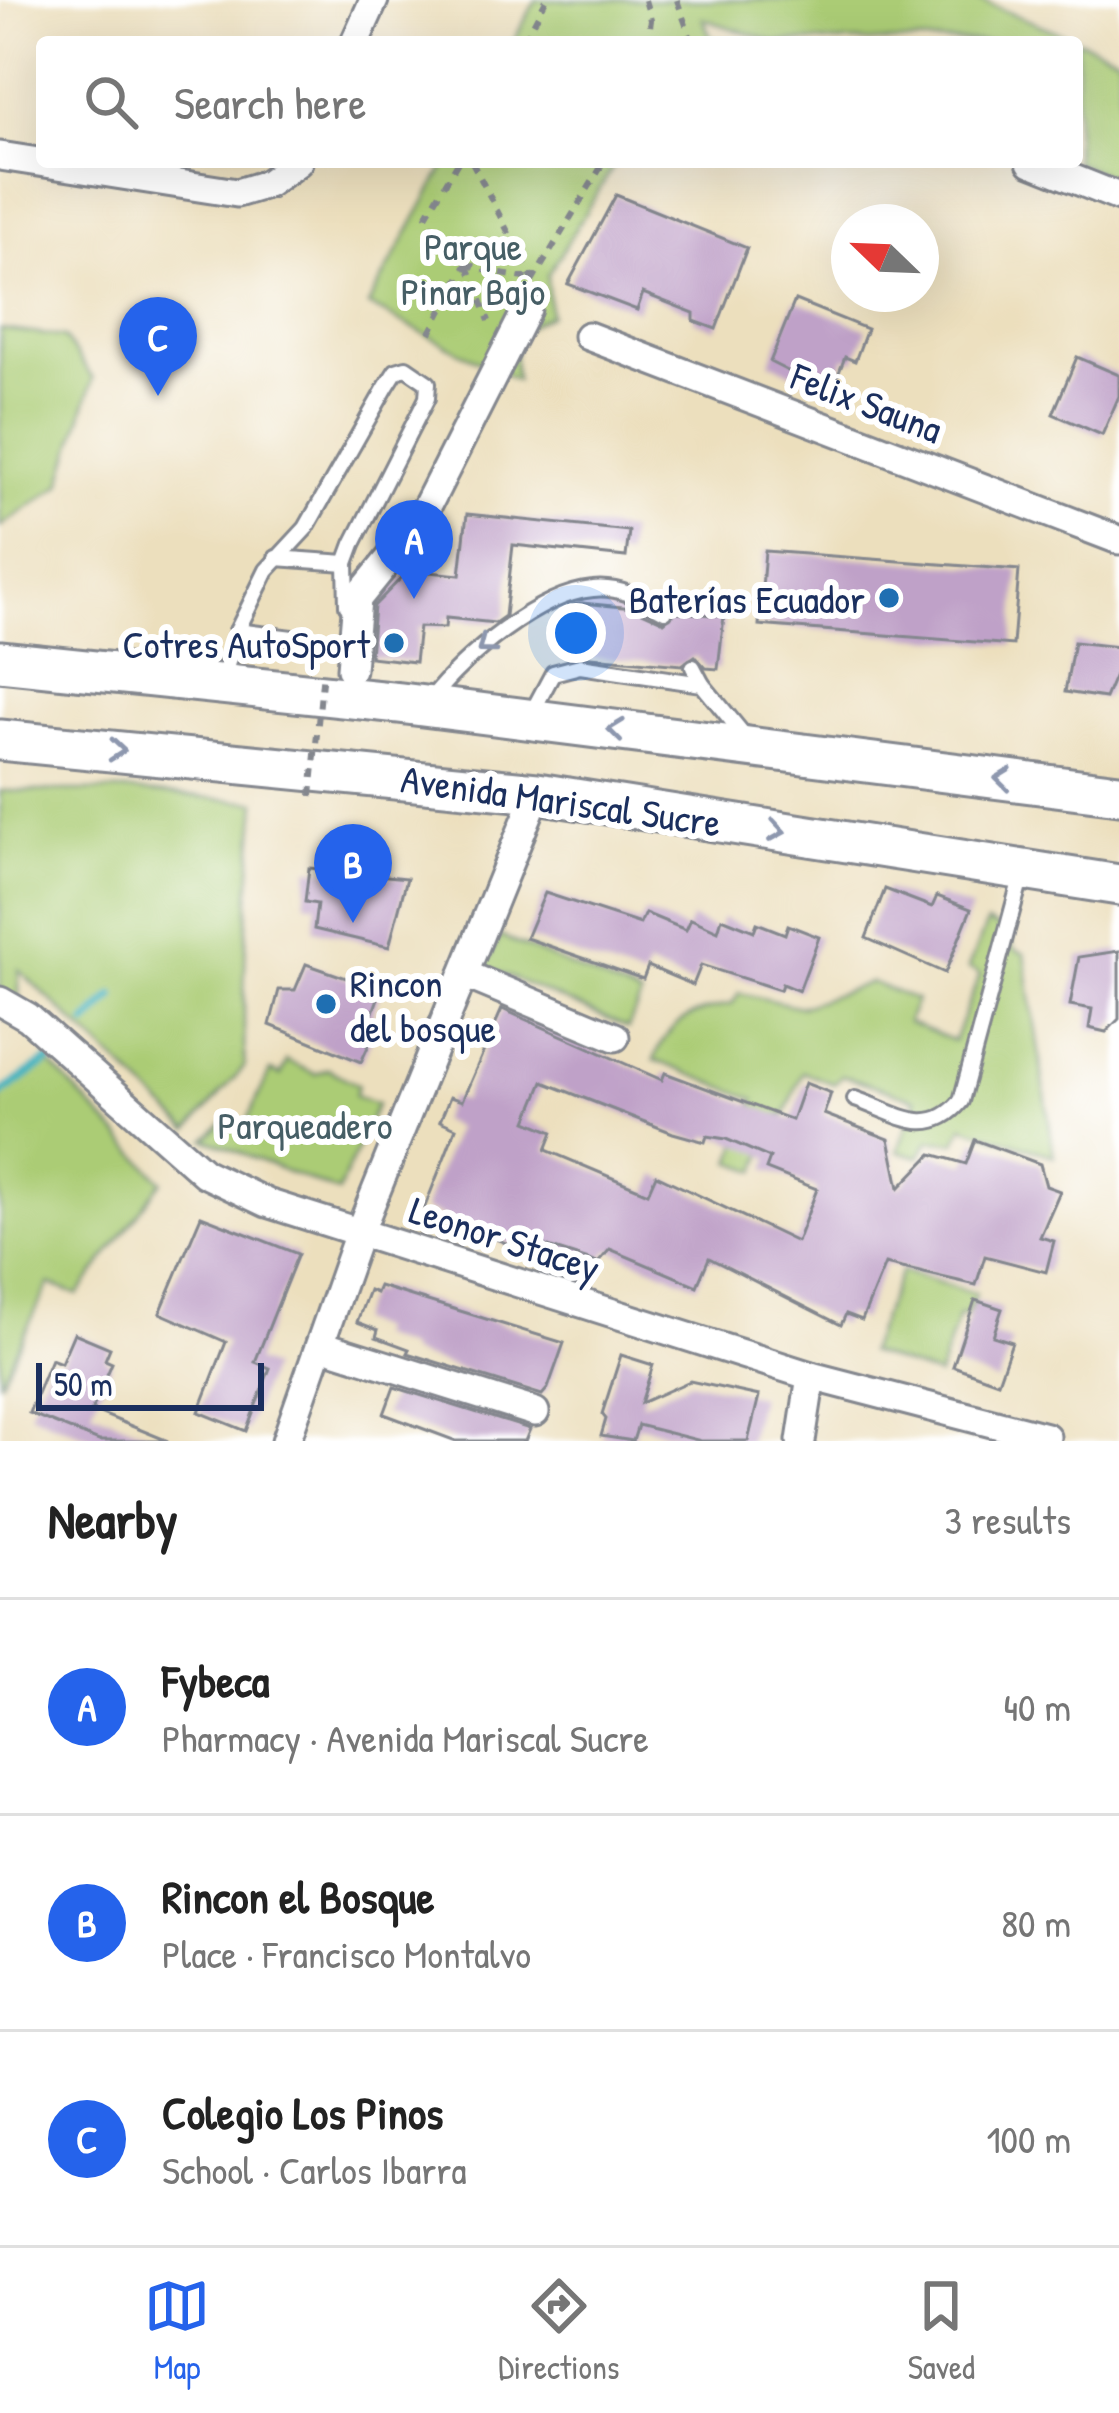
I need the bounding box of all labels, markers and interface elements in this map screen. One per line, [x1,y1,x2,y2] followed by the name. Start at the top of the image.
[36,36,1083,168] search box
[78,69,144,135] icon: search
[174,72,366,133] text: Search here
[831,204,939,312] north arrow
[401,219,545,317] park label: Parque Pinar Bajo
[119,297,197,396] pin: C
[783,349,950,455] street label: Felix Sauna
[375,500,453,599] pin: A
[629,572,865,625] place label: Baterías Ecuador
[876,585,902,611] marker: Baterías Ecuador
[546,603,606,663] your location
[122,617,371,670] place label: Cotres AutoSport
[381,630,407,656] marker: Cotres AutoSport
[476,632,498,654] one-way arrow
[606,718,626,744] one-way arrow
[107,737,126,762] one-way arrow
[398,751,724,849] street label: Avenida Mariscal Sucre
[993,767,1013,793] one-way arrow
[768,817,787,843] one-way arrow
[314,824,392,923] pin: B
[350,956,496,1054] place label: Rincon del bosque
[313,991,339,1017] marker: Rincon del bosque
[218,1098,393,1151] park label: Parqueadero
[403,1182,607,1294] street label: Leonor Stacey
[36,1357,264,1410] scale bar
[54,1362,113,1406] text: 50 m
[48,1485,178,1554] text: Nearby
[945,1493,1071,1546] text: 3 results
[162,1650,269,1711] text: Fybeca
[77,1680,97,1733] text: A
[1003,1680,1071,1733] text: 40 m
[162,1711,649,1764] text: Pharmacy · Avenida Mariscal Sucre
[162,1866,434,1927] text: Rincon el Bosque
[77,1896,97,1949] text: B
[1001,1896,1071,1949] text: 80 m
[162,1927,531,1980] text: Place · Francisco Montalvo
[162,2082,443,2143] text: Colegio Los Pinos
[76,2112,98,2165] text: C
[986,2112,1071,2165] text: 100 m
[162,2143,467,2196] text: School · Carlos Ibarra
[144,2273,210,2389] tab: Map
[498,2273,620,2389] tab: Directions
[908,2273,975,2389] tab: Saved

